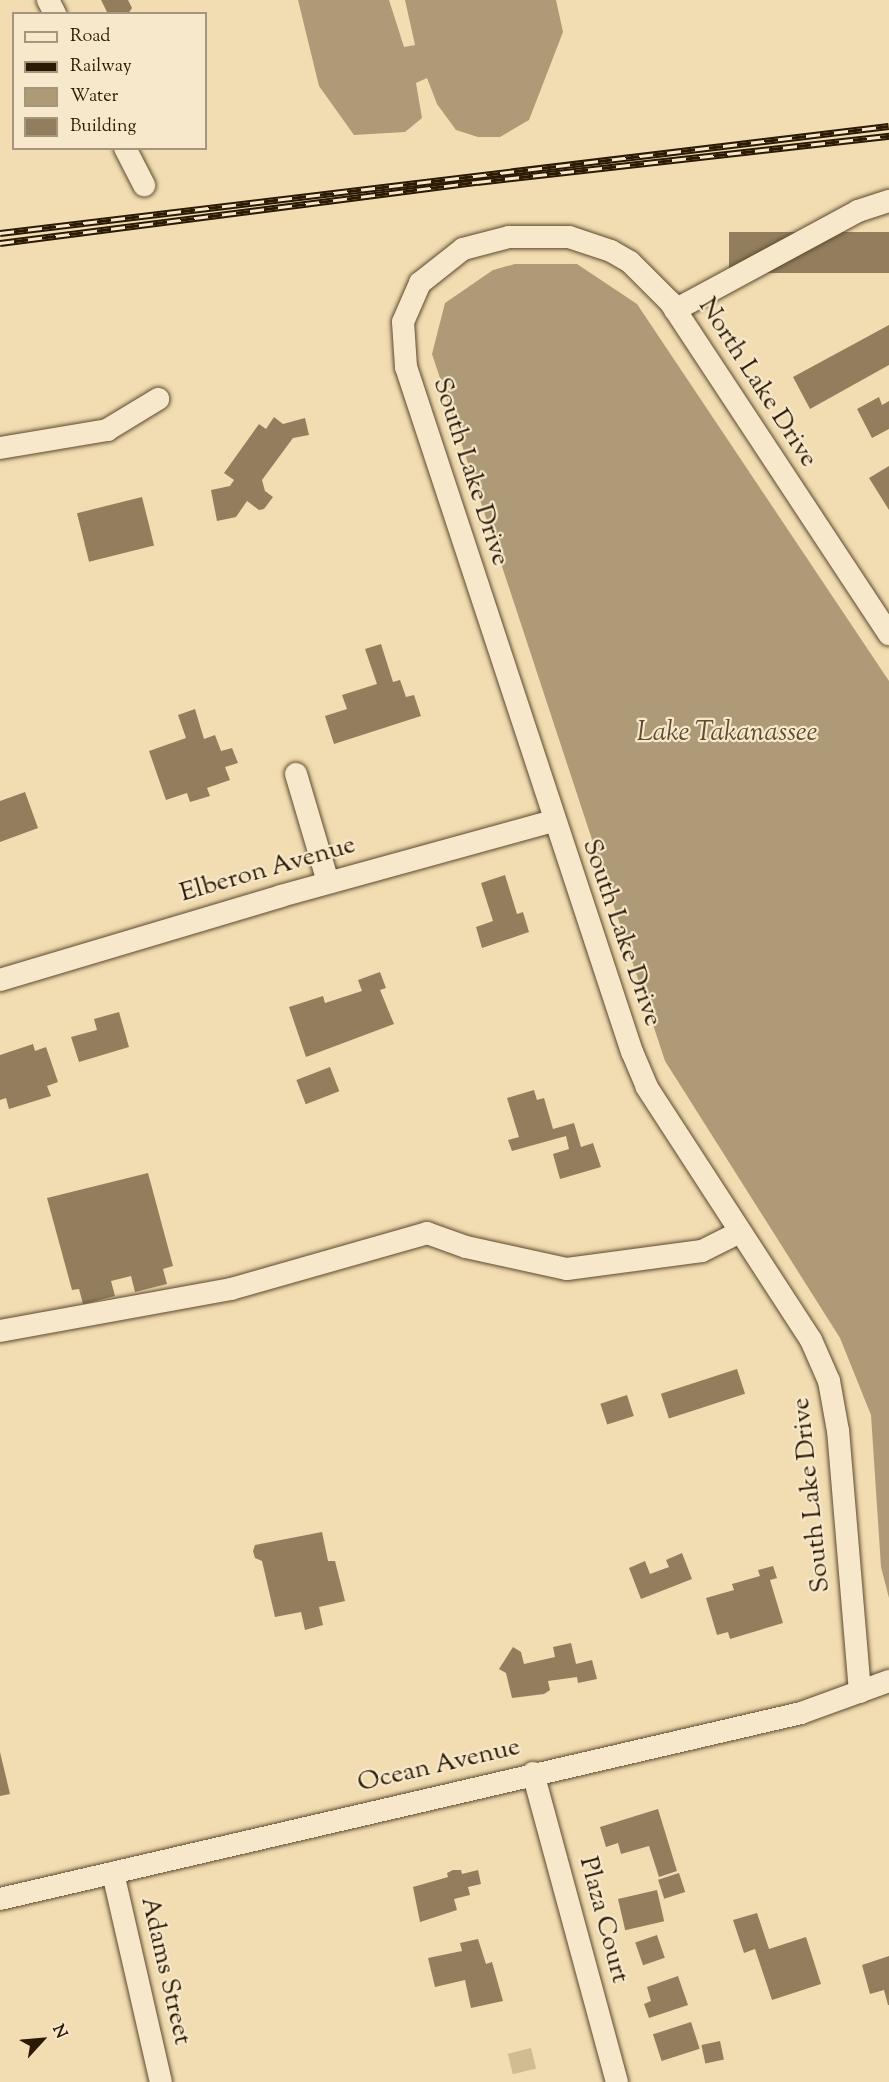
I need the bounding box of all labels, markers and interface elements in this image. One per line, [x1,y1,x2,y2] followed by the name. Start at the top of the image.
[12,12,207,150] legend
[70,24,110,50] text: Road
[70,54,132,80] text: Railway
[70,84,118,110] text: Water
[70,114,136,140] text: Building
[691,292,823,474] street label: North Lake Drive
[425,374,515,570] street label: South Lake Drive
[637,718,817,750] water label: Lake Takanassee
[177,830,359,910] street label: Elberon Avenue
[574,835,668,1031] street label: South Lake Drive
[786,1396,838,1594] street label: South Lake Drive
[355,1732,523,1800] street label: Ocean Avenue
[571,1854,635,1986] street label: Plaza Court
[133,1894,197,2048] street label: Adams Street
[12,2010,72,2070] north arrow
[45,2021,72,2043] text: N

